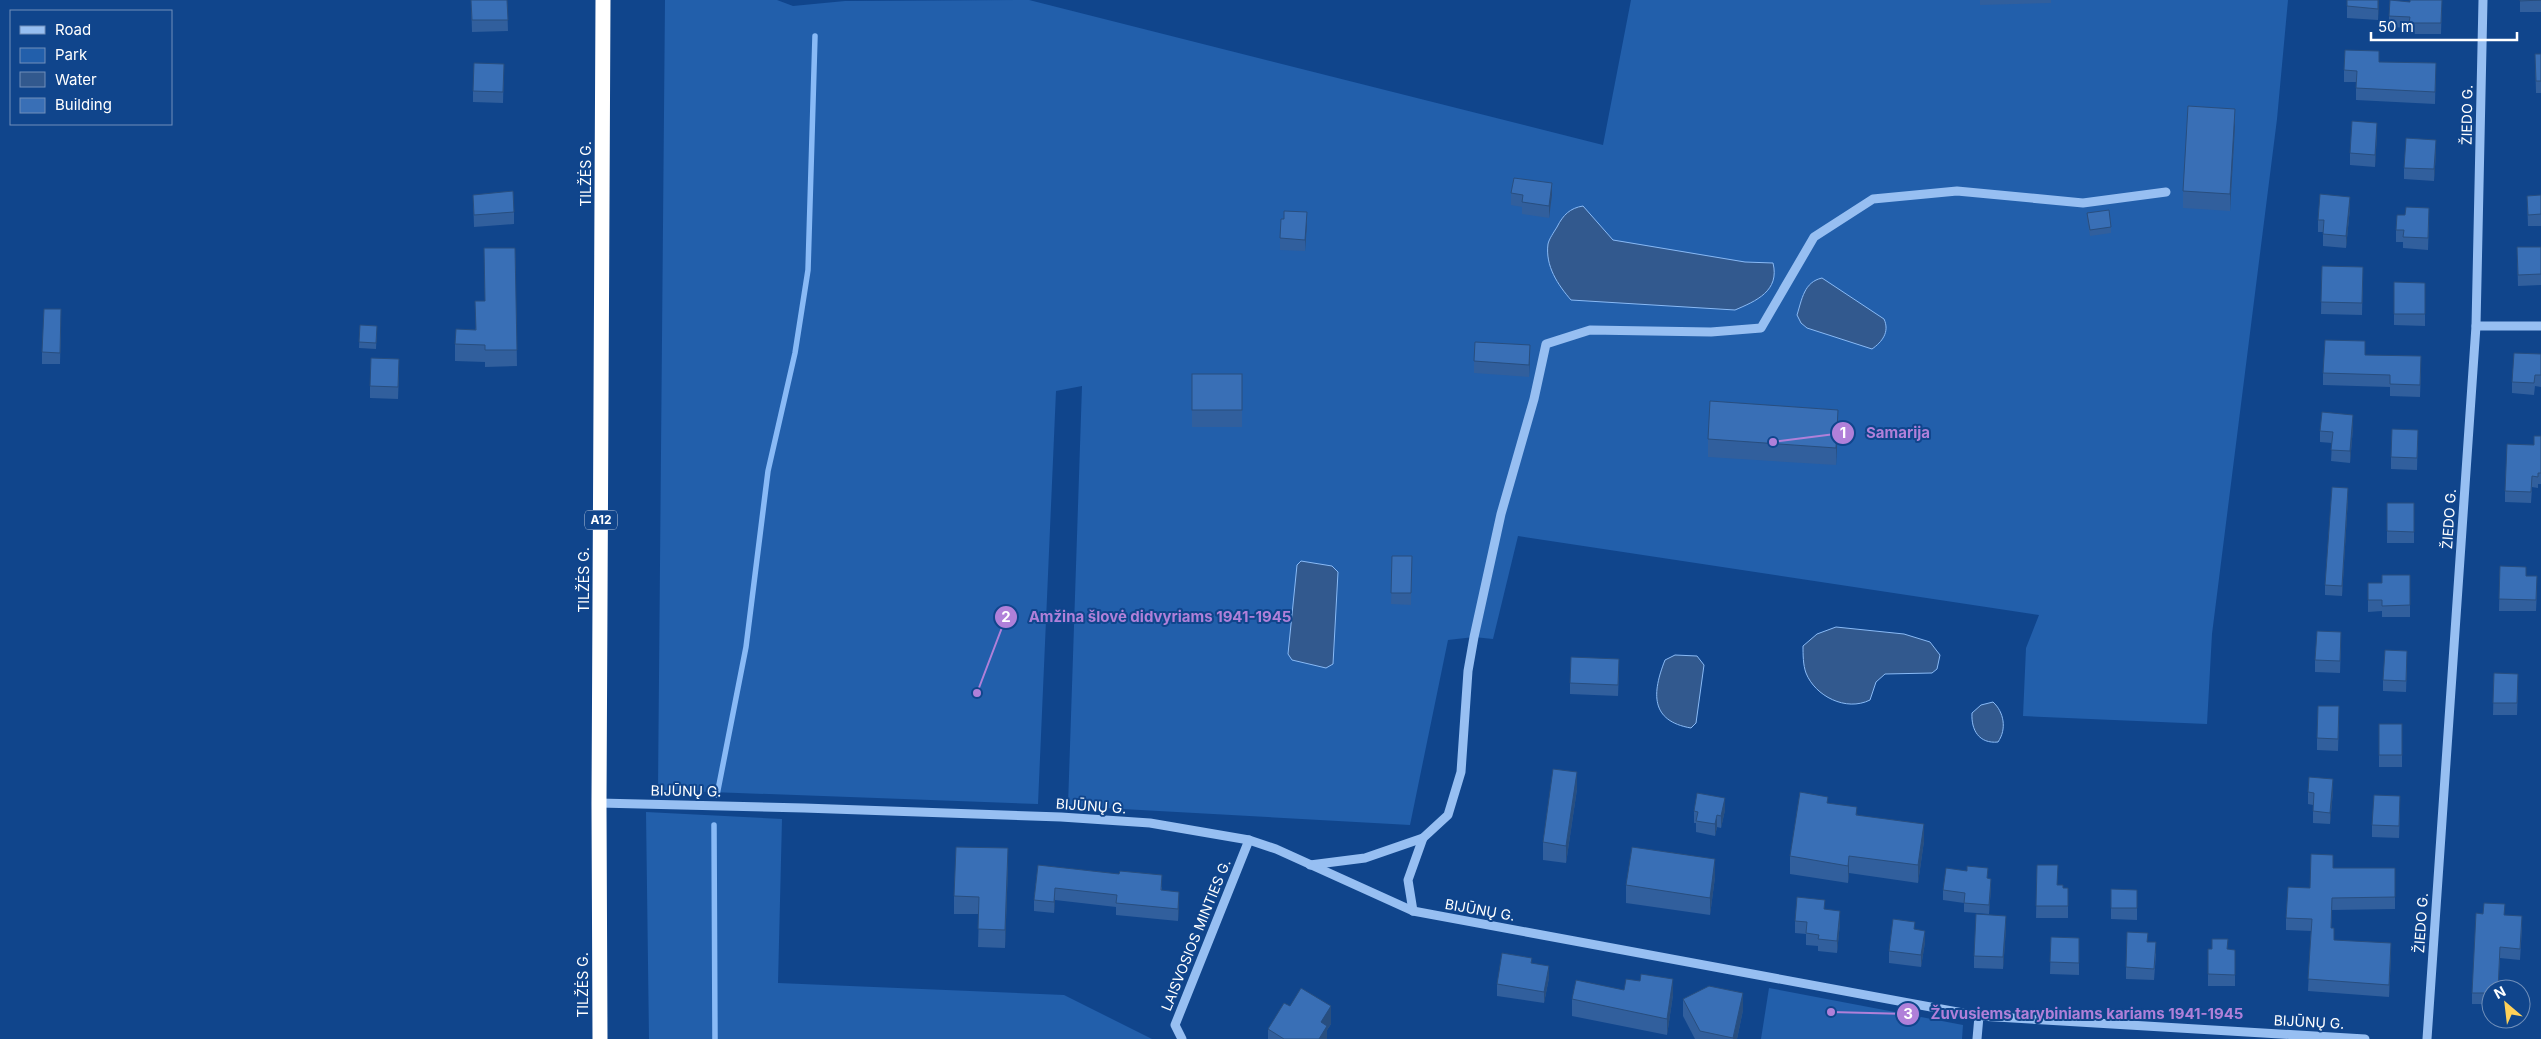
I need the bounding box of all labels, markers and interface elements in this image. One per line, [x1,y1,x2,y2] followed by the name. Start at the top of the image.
[10,10,172,125] legend
[2371,10,2517,42] scale bar
[2378,17,2414,36] text: 50 m
[55,20,91,39] text: Road
[55,45,88,64] text: Park
[55,70,97,89] text: Water
[2457,85,2476,145] street label: ŽIEDO G.
[55,95,112,114] text: Building
[577,141,594,207] street label: TILŽĖS G.
[1831,418,1940,448] callout: Samarija
[1840,423,1846,442] text: 1
[1866,423,1930,442] text: Samarija
[2438,488,2459,550] street label: ŽIEDO G.
[585,510,617,530] road number: A12
[575,547,592,613] street label: TILŽĖS G.
[993,602,1301,632] callout: Amžina šlovė didvyriams 1941-1945
[1001,607,1011,626] text: 2
[1029,607,1291,626] text: Amžina šlovė didvyriams 1941-1945
[651,781,722,800] street label: BIJŪNŲ G.
[1055,795,1127,816] street label: BIJŪNŲ G.
[1157,856,1234,1013] street label: LAISVOSIOS MINTIES G.
[2410,892,2431,954] street label: ŽIEDO G.
[1444,895,1516,924] street label: BIJŪNŲ G.
[574,952,591,1018] street label: TILŽĖS G.
[2481,979,2531,1029] north arrow
[2491,982,2508,1002] text: N
[1895,999,2253,1029] callout: Žuvusiems tarybiniams kariams 1941-1945
[1903,1004,1913,1023] text: 3
[1931,1004,2243,1023] text: Žuvusiems tarybiniams kariams 1941-1945
[2273,1011,2345,1032] street label: BIJŪNŲ G.

